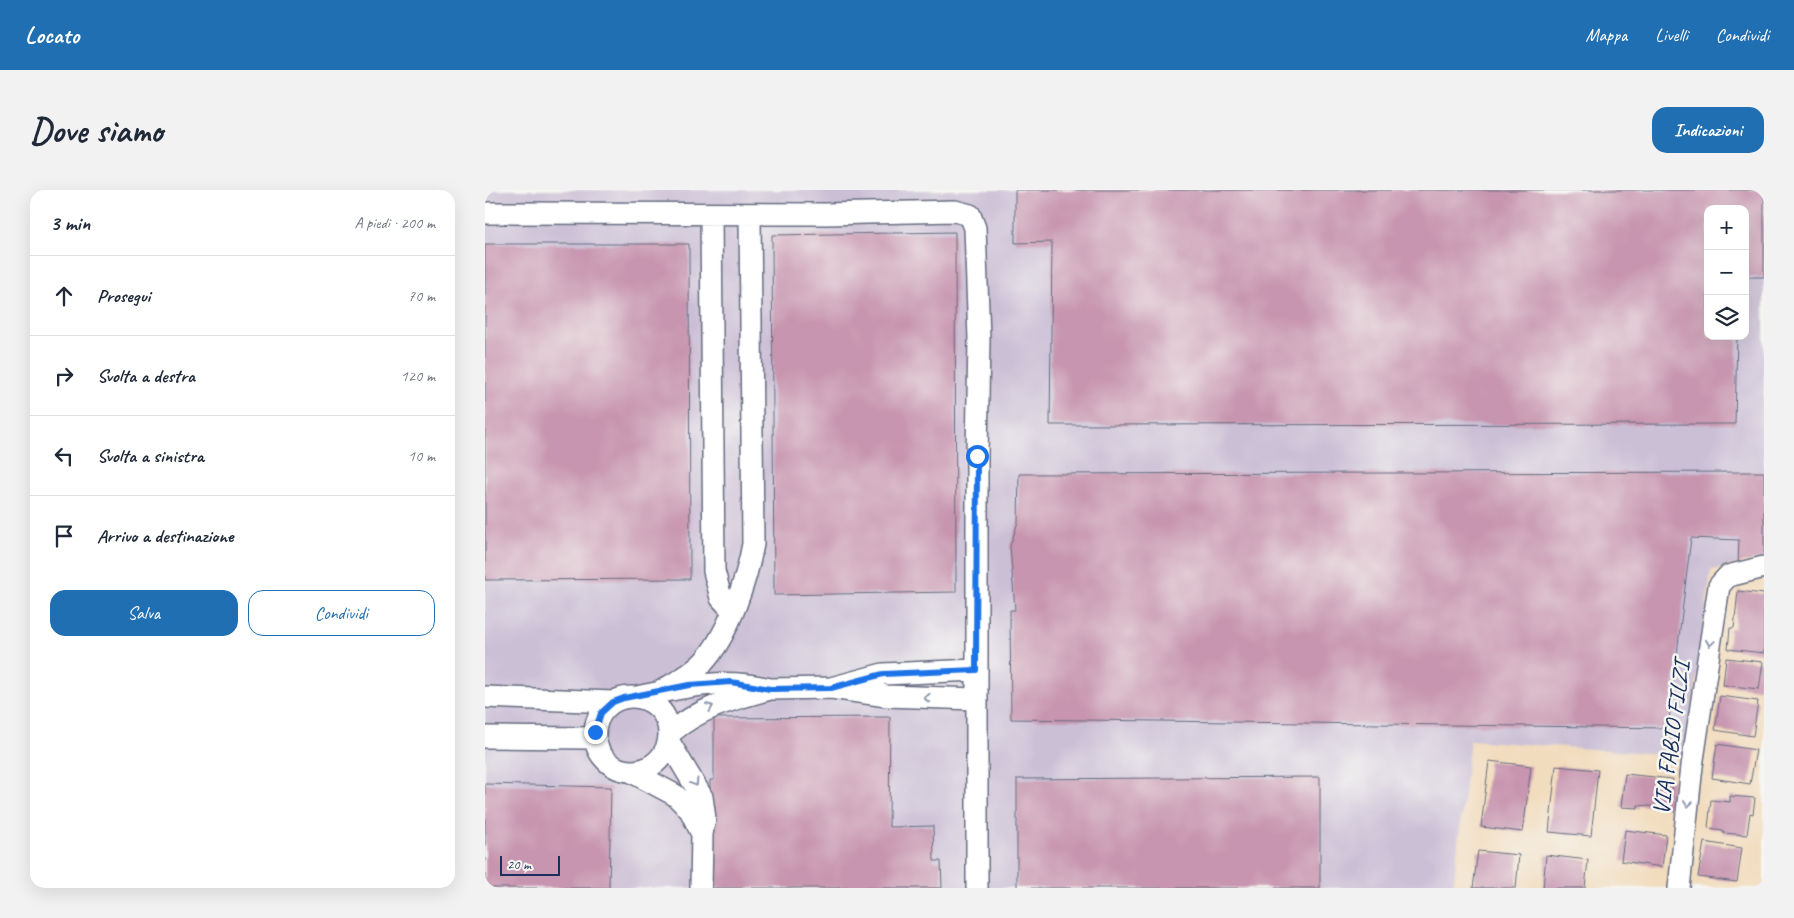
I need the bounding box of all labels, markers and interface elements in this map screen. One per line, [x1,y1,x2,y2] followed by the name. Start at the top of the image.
[25,20,79,50] text: Locato
[1586,24,1627,46] text: Mappa
[1655,24,1688,46] text: Livelli
[1716,24,1769,46] text: Condividi
[1652,107,1764,153] button: Indicazioni
[30,108,163,153] text: Dove siamo
[1704,205,1749,340] map controls
[1704,205,1749,250] button: +
[50,210,90,236] text: 3 min
[354,213,435,233] text: A piedi · 200 m
[1704,250,1749,295] button: −
[50,282,78,310] icon: ahead
[97,284,150,308] text: Prosegui
[408,286,435,306] text: 70 m
[1704,295,1749,340] button: layers
[50,362,78,390] icon: right
[97,364,195,388] text: Svolta a destra
[401,366,435,386] text: 120 m
[50,442,78,470] icon: left
[97,444,204,468] text: Svolta a sinistra
[966,445,989,468] route start
[408,446,435,466] text: 10 m
[50,522,78,550] icon: arrive
[97,524,233,548] text: Arrivo a destinazione
[50,590,238,636] button: Salva
[248,590,435,636] button: Condividi
[1705,639,1716,647] one-way arrow
[1645,654,1697,817] street label: VIA FABIO FILZI
[923,693,931,704] one-way arrow
[705,703,714,714] one-way arrow
[584,721,607,744] route end
[688,778,698,787] one-way arrow
[1683,800,1694,808] one-way arrow
[500,853,560,876] scale bar
[507,856,531,873] text: 20 m

